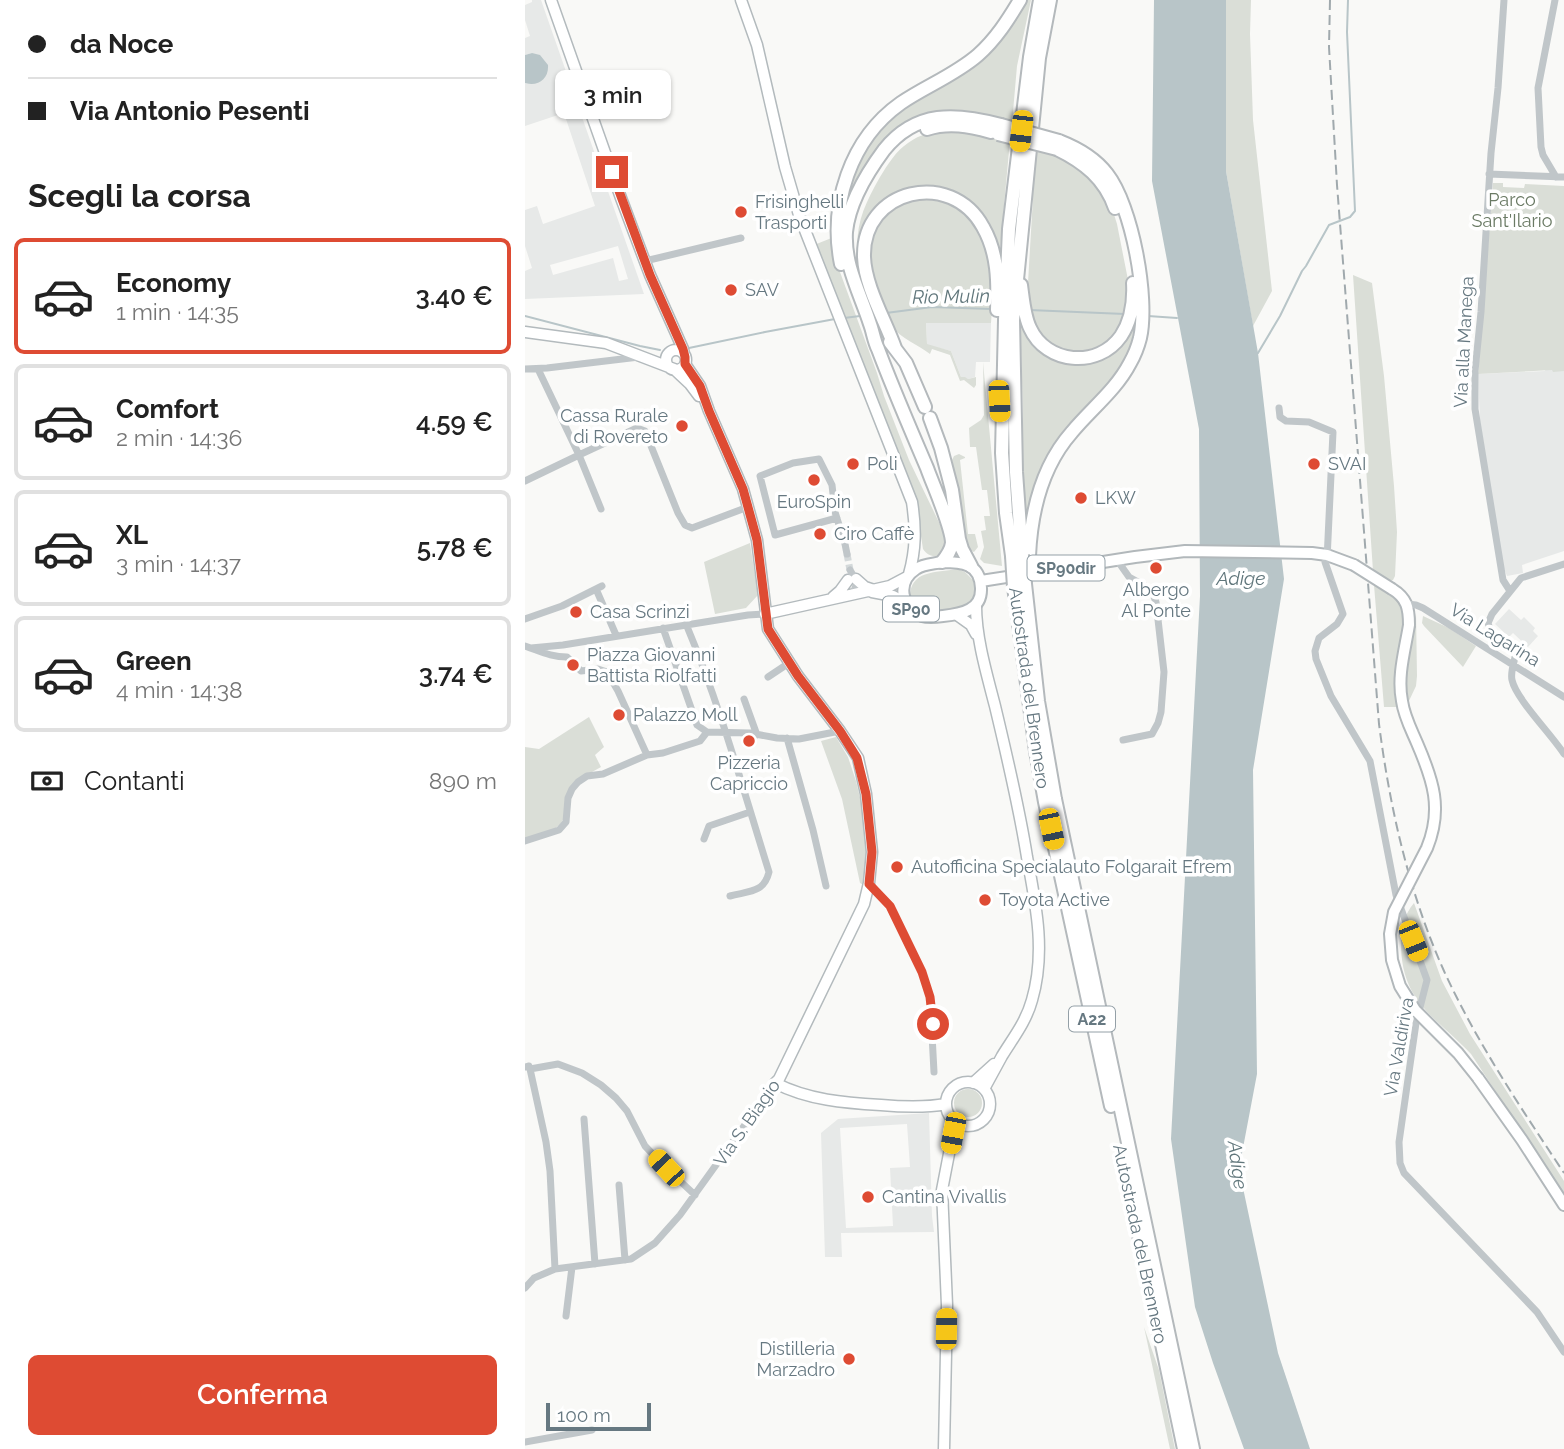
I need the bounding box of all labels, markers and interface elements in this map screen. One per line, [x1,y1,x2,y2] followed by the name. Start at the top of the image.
[70,29,173,59] text: da Noce
[554,71,670,120] callout: 3 min
[584,81,642,108] text: 3 min
[70,96,310,126] text: Via Antonio Pesenti
[1009,109,1034,153] car
[596,156,628,188] route end
[28,177,251,214] text: Scegli la corsa
[1472,189,1553,231] park label: Parco Sant'Ilario
[755,191,844,233] place label: Frisinghelli Trasporti
[733,204,749,220] marker: Frisinghelli Trasporti
[32,265,95,328] icon: car
[116,268,231,298] text: Economy
[1450,275,1477,408] street label: Via alla Manega
[745,279,779,300] place label: SAV
[415,281,493,311] text: 3.40 €
[723,282,739,298] marker: SAV
[912,284,990,308] water label: Rio Mulin
[116,298,239,325] text: 1 min · 14:35
[988,379,1011,423] car
[32,391,95,454] icon: car
[116,394,219,424] text: Comfort
[560,405,668,447] place label: Cassa Rurale di Rovereto
[416,407,493,437] text: 4.59 €
[674,418,690,434] marker: Cassa Rurale di Rovereto
[116,424,242,451] text: 2 min · 14:36
[867,453,898,474] place label: Poli
[1328,453,1366,474] place label: SVAI
[845,456,861,472] marker: Poli
[1306,456,1322,472] marker: SVAI
[806,472,822,488] marker: EuroSpin
[1095,487,1136,508] place label: LKW
[1073,490,1089,506] marker: LKW
[777,491,851,512] place label: EuroSpin
[32,517,95,580] icon: car
[116,520,148,550] text: XL
[834,523,915,544] place label: Ciro Caffè
[812,526,828,542] marker: Ciro Caffè
[417,533,493,563] text: 5.78 €
[116,550,241,577] text: 3 min · 14:37
[1028,555,1105,580] road number: SP90dir
[1148,560,1164,576] marker: Albergo Al Ponte
[1216,567,1265,589] water label: Adige
[1121,579,1191,621] place label: Albergo Al Ponte
[1005,586,1054,790] street label: Autostrada del Brennero
[883,596,939,622] road number: SP90
[1446,599,1544,671] street label: Via Lagarina
[590,601,690,622] place label: Casa Scrinzi
[568,604,584,620] marker: Casa Scrinzi
[32,643,95,706] icon: car
[587,644,717,686] place label: Piazza Giovanni Battista Riolfatti
[116,646,192,676] text: Green
[565,657,581,673] marker: Piazza Giovanni Battista Riolfatti
[419,659,493,689] text: 3.74 €
[116,676,243,703] text: 4 min · 14:38
[633,704,738,725] place label: Palazzo Moll
[611,707,627,723] marker: Palazzo Moll
[741,733,757,749] marker: Pizzeria Capriccio
[710,752,788,794] place label: Pizzeria Capriccio
[28,762,66,800] icon: cash
[84,766,185,796] text: Contanti
[429,767,497,794] text: 890 m
[1037,806,1066,852] car
[911,856,1232,877] place label: Autofficina Specialauto Folgarait Efrem
[889,859,905,875] marker: Autofficina Specialauto Folgarait Efrem
[999,889,1110,910] place label: Toyota Active
[977,892,993,908] marker: Toyota Active
[1396,918,1431,964] car
[1379,996,1418,1098] street label: Via Valdiriva
[1069,1007,1115,1032] road number: A22
[917,1008,949,1040] route start
[709,1075,784,1170] street label: Via S. Biagio
[939,1110,968,1156] car
[1224,1138,1252,1191] water label: Adige
[1109,1142,1172,1346] street label: Autostrada del Brennero
[644,1145,689,1191] car
[882,1186,1007,1207] place label: Cantina Vivallis
[860,1189,876,1205] marker: Cantina Vivallis
[936,1308,957,1350] car
[757,1338,835,1380] place label: Distilleria Marzadro
[841,1351,857,1367] marker: Distilleria Marzadro
[28,1355,497,1435] button: Conferma
[546,1400,651,1432] scale bar
[557,1404,611,1426] text: 100 m

